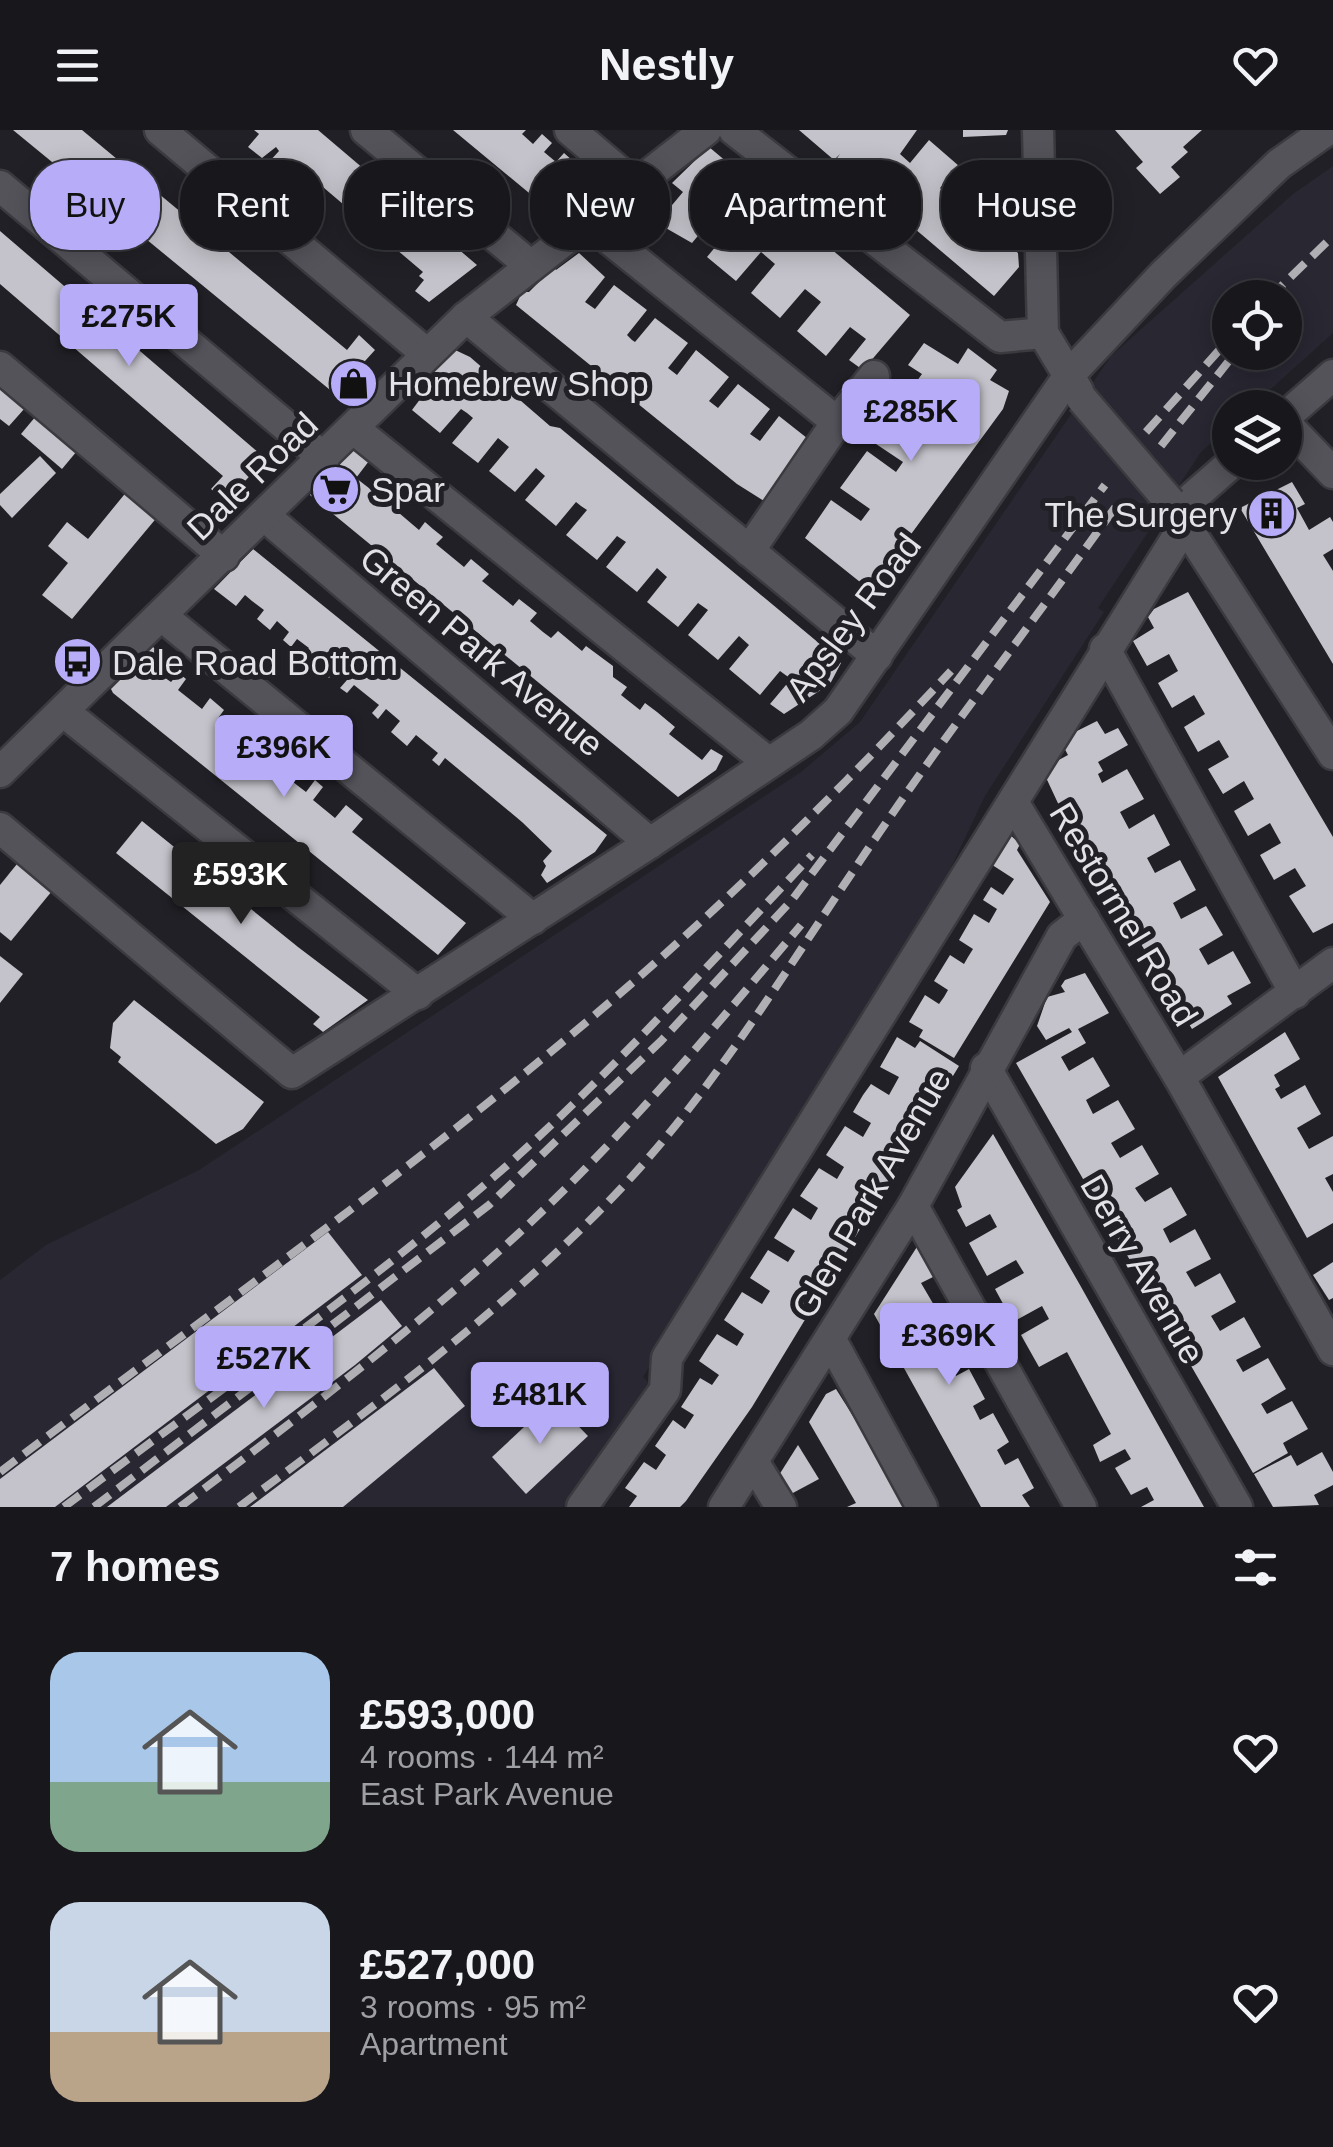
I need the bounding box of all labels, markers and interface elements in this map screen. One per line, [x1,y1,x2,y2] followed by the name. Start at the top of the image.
[50,38,105,93] icon: menu
[1228,38,1283,93] icon: heart
[599,39,734,90] text: Nestly
[30,160,160,250] chip: Buy
[180,160,324,250] chip: Rent
[344,160,510,250] chip: Filters
[530,160,670,250] chip: New
[690,160,921,250] chip: Apartment
[941,160,1112,250] chip: House
[1212,280,1302,480] map controls
[1212,280,1302,370] button: locate
[59,284,199,369] pin: £275K
[82,298,176,334] text: £275K
[327,357,379,409] shop icon: Homebrew Shop
[388,364,649,403] place label: Homebrew Shop
[841,379,981,464] pin: £285K
[1212,390,1302,480] button: layers
[864,393,958,429] text: £285K
[179,405,325,547] street label: Dale Road
[310,463,362,515] supermarket icon: Spar
[371,470,445,509] place label: Spar
[1246,488,1298,540] building icon: The Surgery
[1044,495,1237,534] place label: The Surgery
[778,526,928,708] street label: Apsley Road
[353,538,611,764] street label: Green Park Avenue
[51,636,103,688] bus stop icon: Dale Road Bottom
[112,643,398,682] place label: Dale Road Bottom
[214,715,354,800] pin: £396K
[237,729,331,765] text: £396K
[1042,796,1206,1032] street label: Restormel Road
[171,842,311,927] pin: £593K
[194,856,288,892] text: £593K
[784,1061,958,1325] street label: Glen Park Avenue
[1073,1168,1213,1370] street label: Derry Avenue
[879,1303,1019,1388] pin: £369K
[902,1317,996,1353] text: £369K
[194,1326,334,1411] pin: £527K
[217,1340,311,1376] text: £527K
[470,1362,610,1447] pin: £481K
[493,1376,587,1412] text: £481K
[1228,1540,1283,1595] icon: filters
[50,1543,220,1590] text: 7 homes
[360,1691,535,1738] text: £593,000
[130,1692,250,1812] icon: home
[1228,1725,1283,1780] icon: heart
[360,1739,604,1775] text: 4 rooms · 144 m²
[360,1776,614,1812] text: East Park Avenue
[360,1941,535,1988] text: £527,000
[130,1942,250,2062] icon: home
[1228,1975,1283,2030] icon: heart
[360,1989,586,2025] text: 3 rooms · 95 m²
[360,2026,508,2062] text: Apartment

